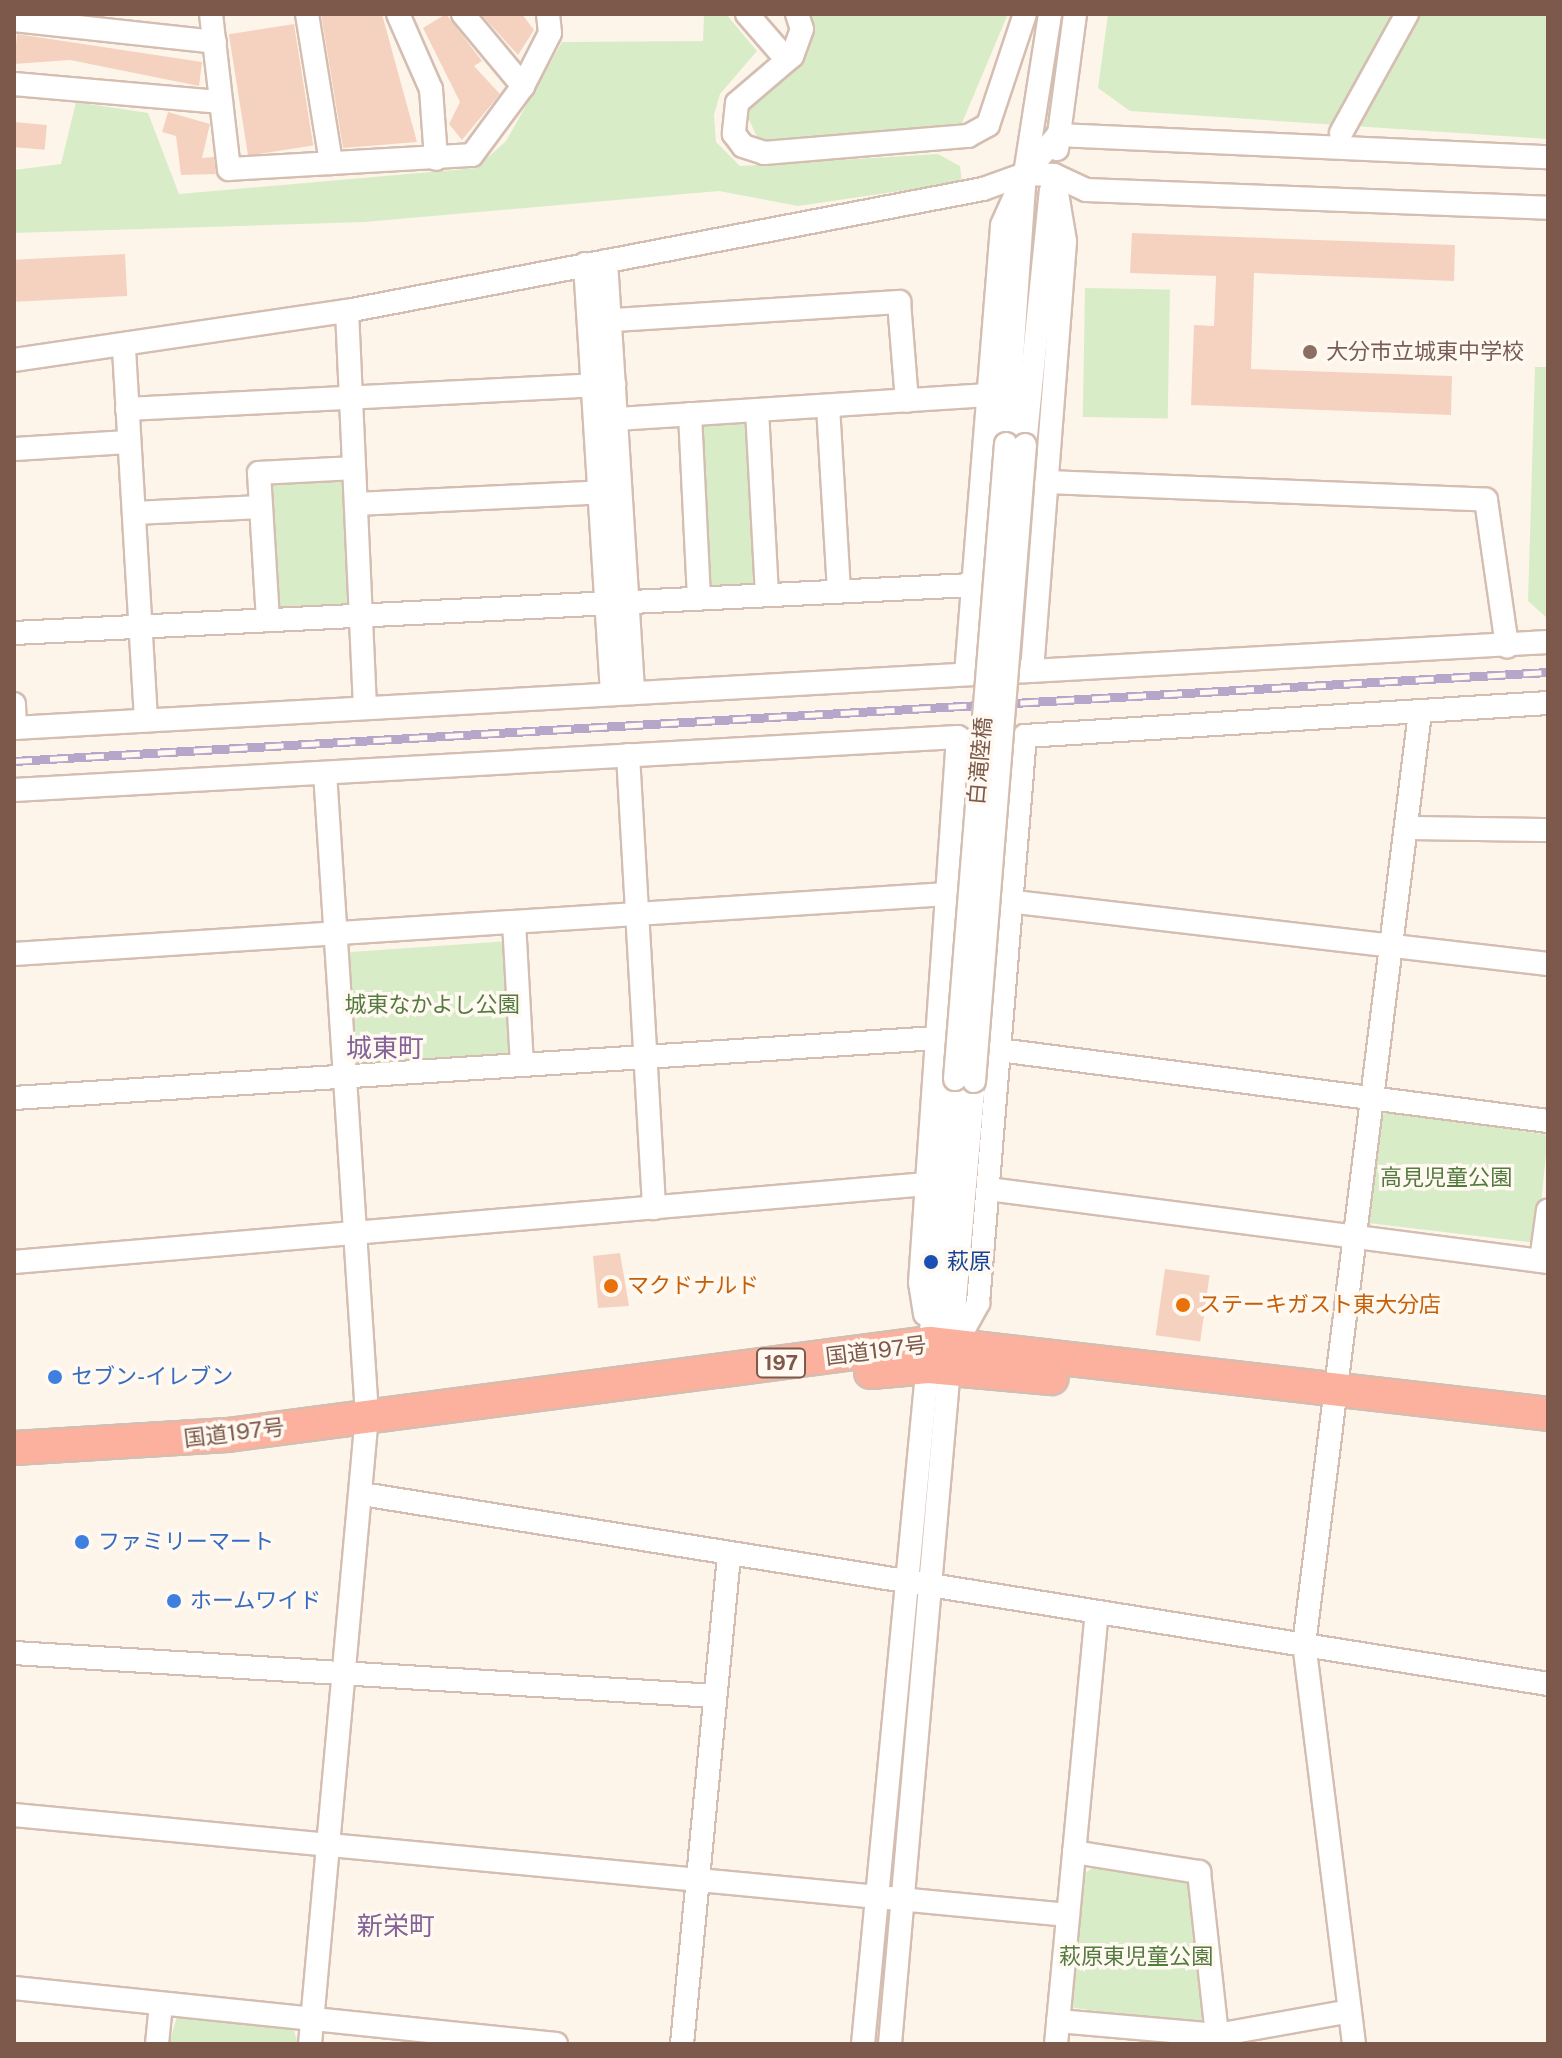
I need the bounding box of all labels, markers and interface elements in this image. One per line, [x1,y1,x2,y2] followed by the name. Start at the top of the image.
[1326,339,1524,365] place label: 大分市立城東中学校
[1301,343,1319,361] marker: 大分市立城東中学校
[963,716,997,806] street label: 白滝陸橋
[344,992,520,1018] park label: 城東なかよし公園
[346,1032,424,1064] district label: 城東町
[1380,1165,1512,1191] park label: 高見児童公園
[947,1249,991,1275] place label: 萩原
[922,1253,940,1271] marker: 萩原
[627,1273,759,1299] place label: マクドナルド
[602,1277,620,1295] marker: マクドナルド
[1199,1292,1441,1318] place label: ステーキガスト東大分店
[1174,1296,1192,1314] marker: ステーキガスト東大分店
[824,1332,928,1370] street label: 国道197号
[755,1347,807,1379] road number: 197
[71,1364,233,1390] place label: セブン-イレブン
[46,1368,64,1386] marker: セブン-イレブン
[182,1414,286,1452] street label: 国道197号
[98,1529,274,1555] place label: ファミリーマート
[73,1533,91,1551] marker: ファミリーマート
[190,1588,322,1614] place label: ホームワイド
[165,1592,183,1610] marker: ホームワイド
[357,1910,435,1942] district label: 新栄町
[1059,1944,1213,1970] park label: 萩原東児童公園

